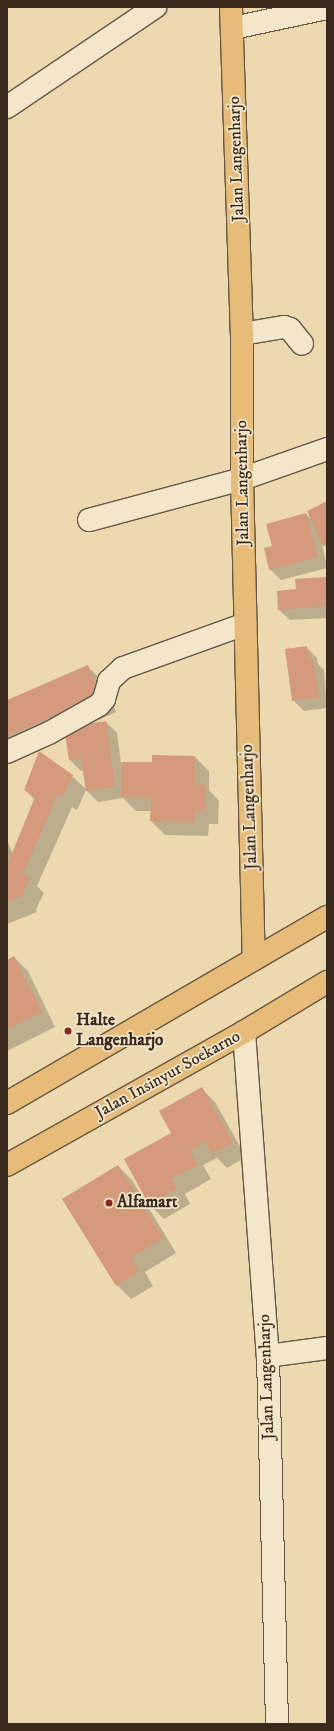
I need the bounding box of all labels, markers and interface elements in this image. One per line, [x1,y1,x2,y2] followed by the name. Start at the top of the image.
[225,96,249,222] street label: Jalan Langenharjo
[232,420,254,546] street label: Jalan Langenharjo
[238,744,262,870] street label: Jalan Langenharjo
[76,1011,163,1051] place label: Halte Langenharjo
[63,1026,73,1036] marker: Halte Langenharjo
[92,1027,244,1123] street label: Jalan Insinyur Soekarno
[117,1193,177,1213] place label: Alfamart
[104,1198,114,1208] marker: Alfamart
[255,1314,279,1440] street label: Jalan Langenharjo

